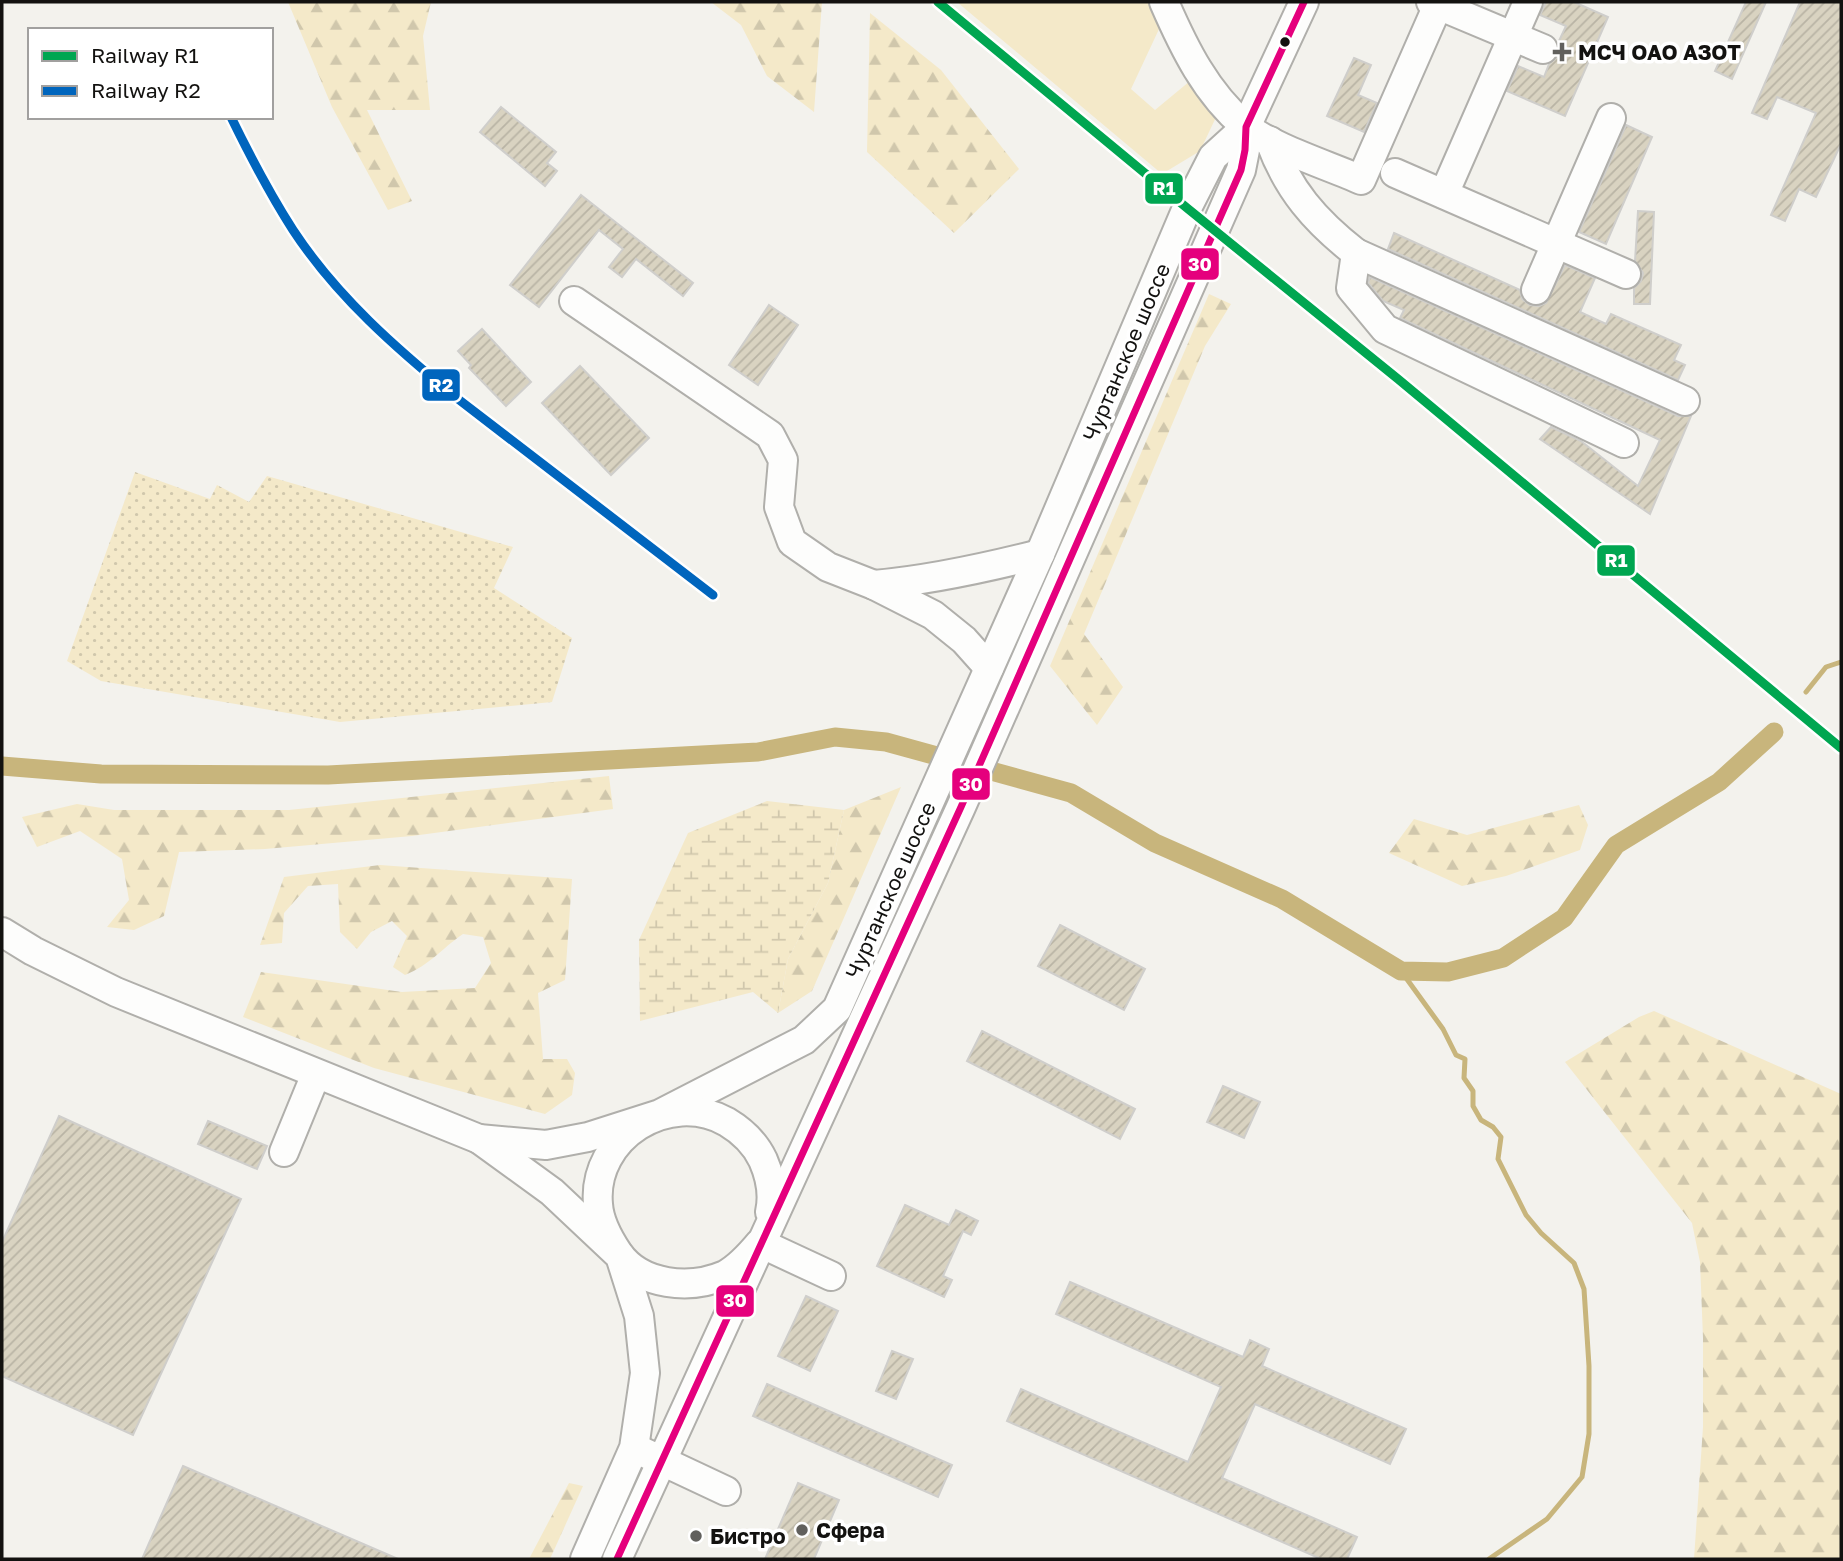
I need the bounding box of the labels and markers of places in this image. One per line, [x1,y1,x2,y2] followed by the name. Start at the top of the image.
[1278,35,1292,49] unlabelled marker
[1578,39,1741,65] place label: МСЧ ОАО АЗОТ
[1552,42,1572,62] marker: МСЧ ОАО АЗОТ
[816,1517,885,1543] place label: Сфера
[794,1522,810,1538] marker: Сфера
[710,1523,786,1549] place label: Бистро
[688,1528,704,1544] marker: Бистро

